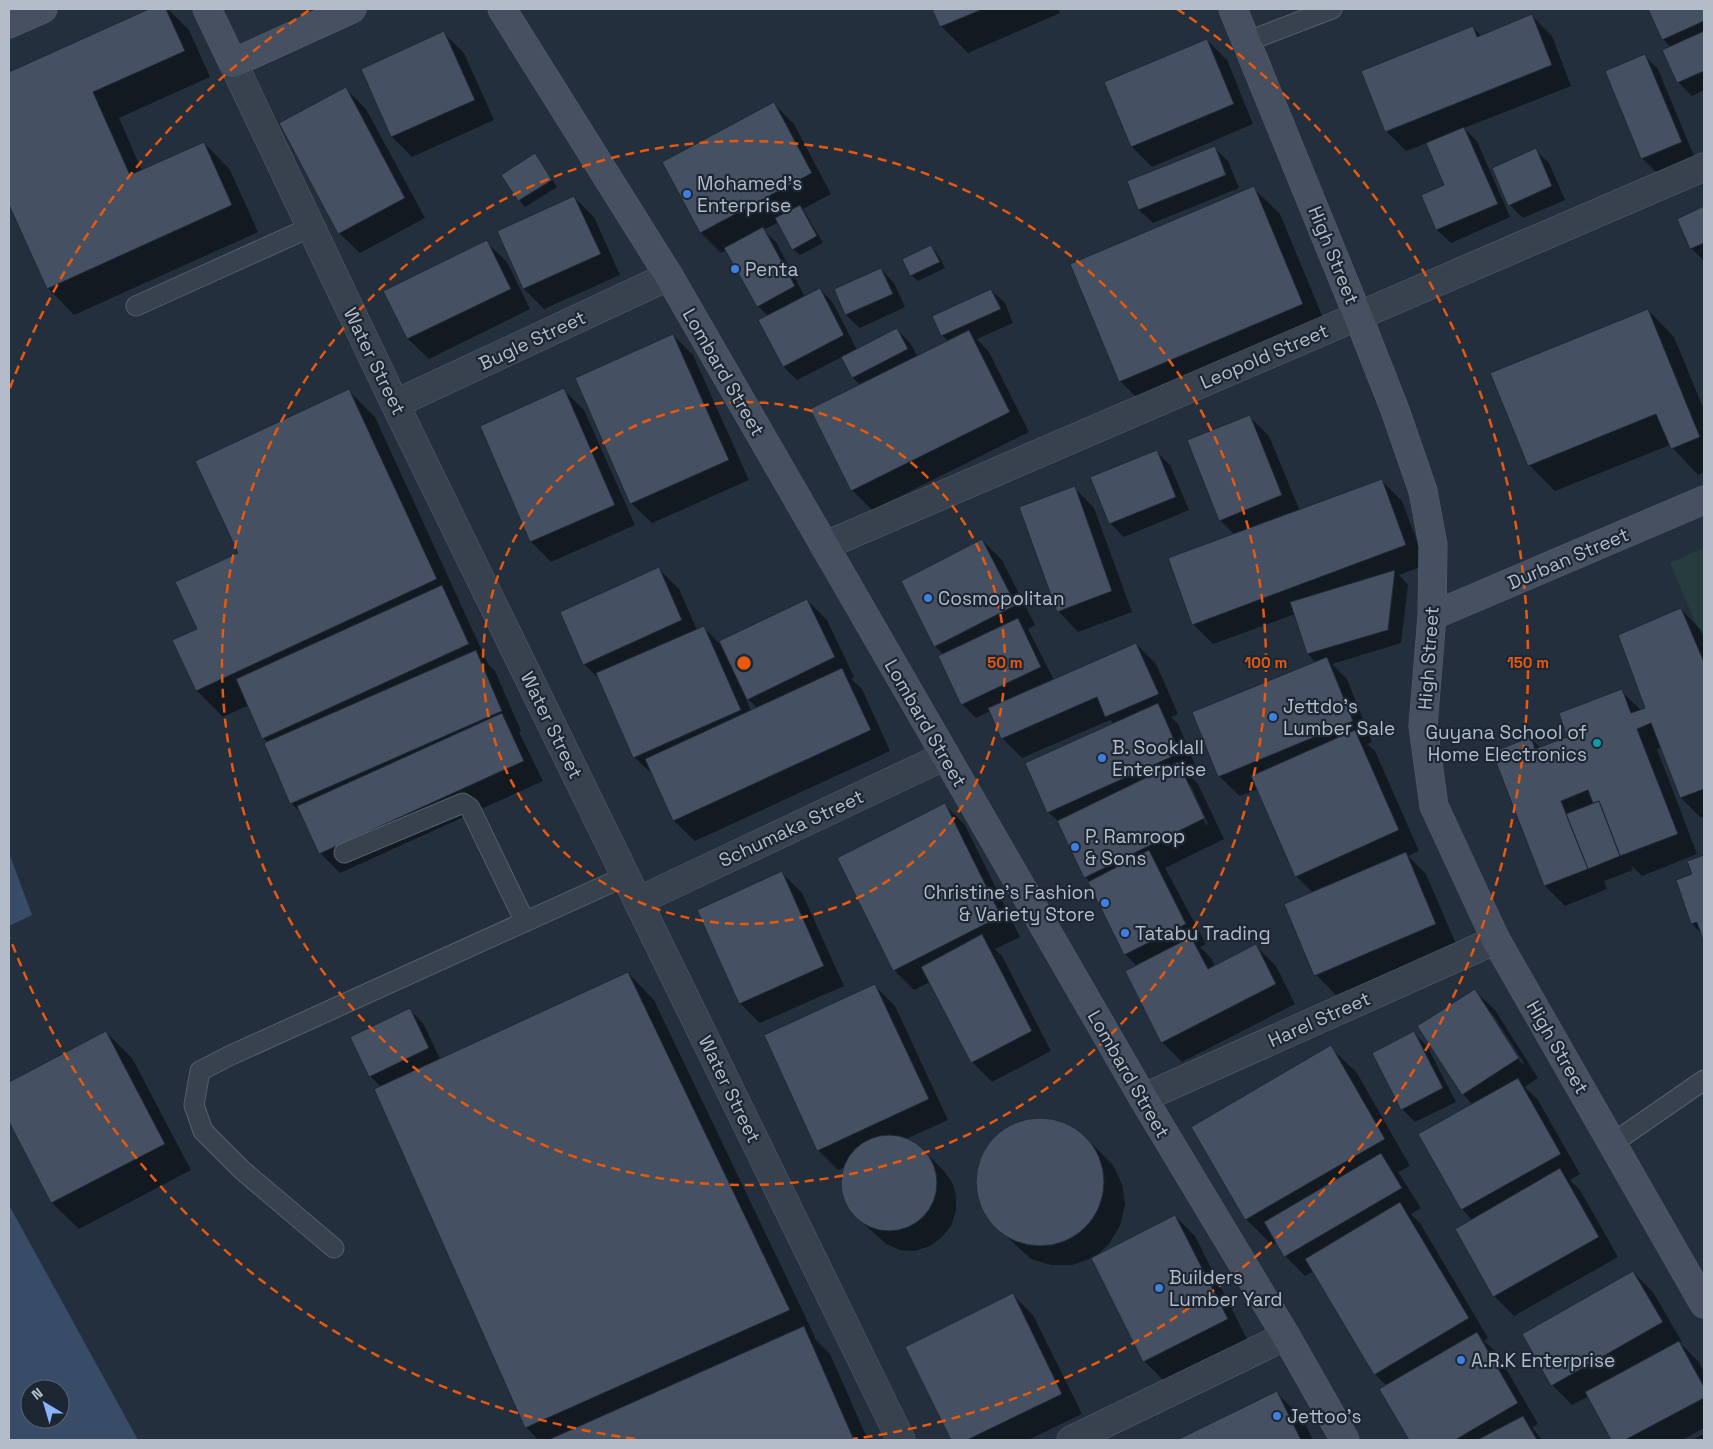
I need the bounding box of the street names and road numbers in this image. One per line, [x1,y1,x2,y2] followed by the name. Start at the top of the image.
[1302,202,1365,308] street label: High Street
[338,303,411,419] street label: Water Street
[677,304,770,441] street label: Lombard Street
[475,305,590,376] street label: Bugle Street
[1196,318,1332,395] street label: Leopold Street
[1504,522,1633,595] street label: Durban Street
[1412,605,1445,711] street label: High Street
[879,655,972,792] street label: Lombard Street
[515,667,588,783] street label: Water Street
[715,784,868,873] street label: Schumaka Street
[1264,986,1374,1053] street label: Harel Street
[1521,996,1594,1098] street label: High Street
[1082,1006,1175,1143] street label: Lombard Street
[693,1031,766,1147] street label: Water Street

